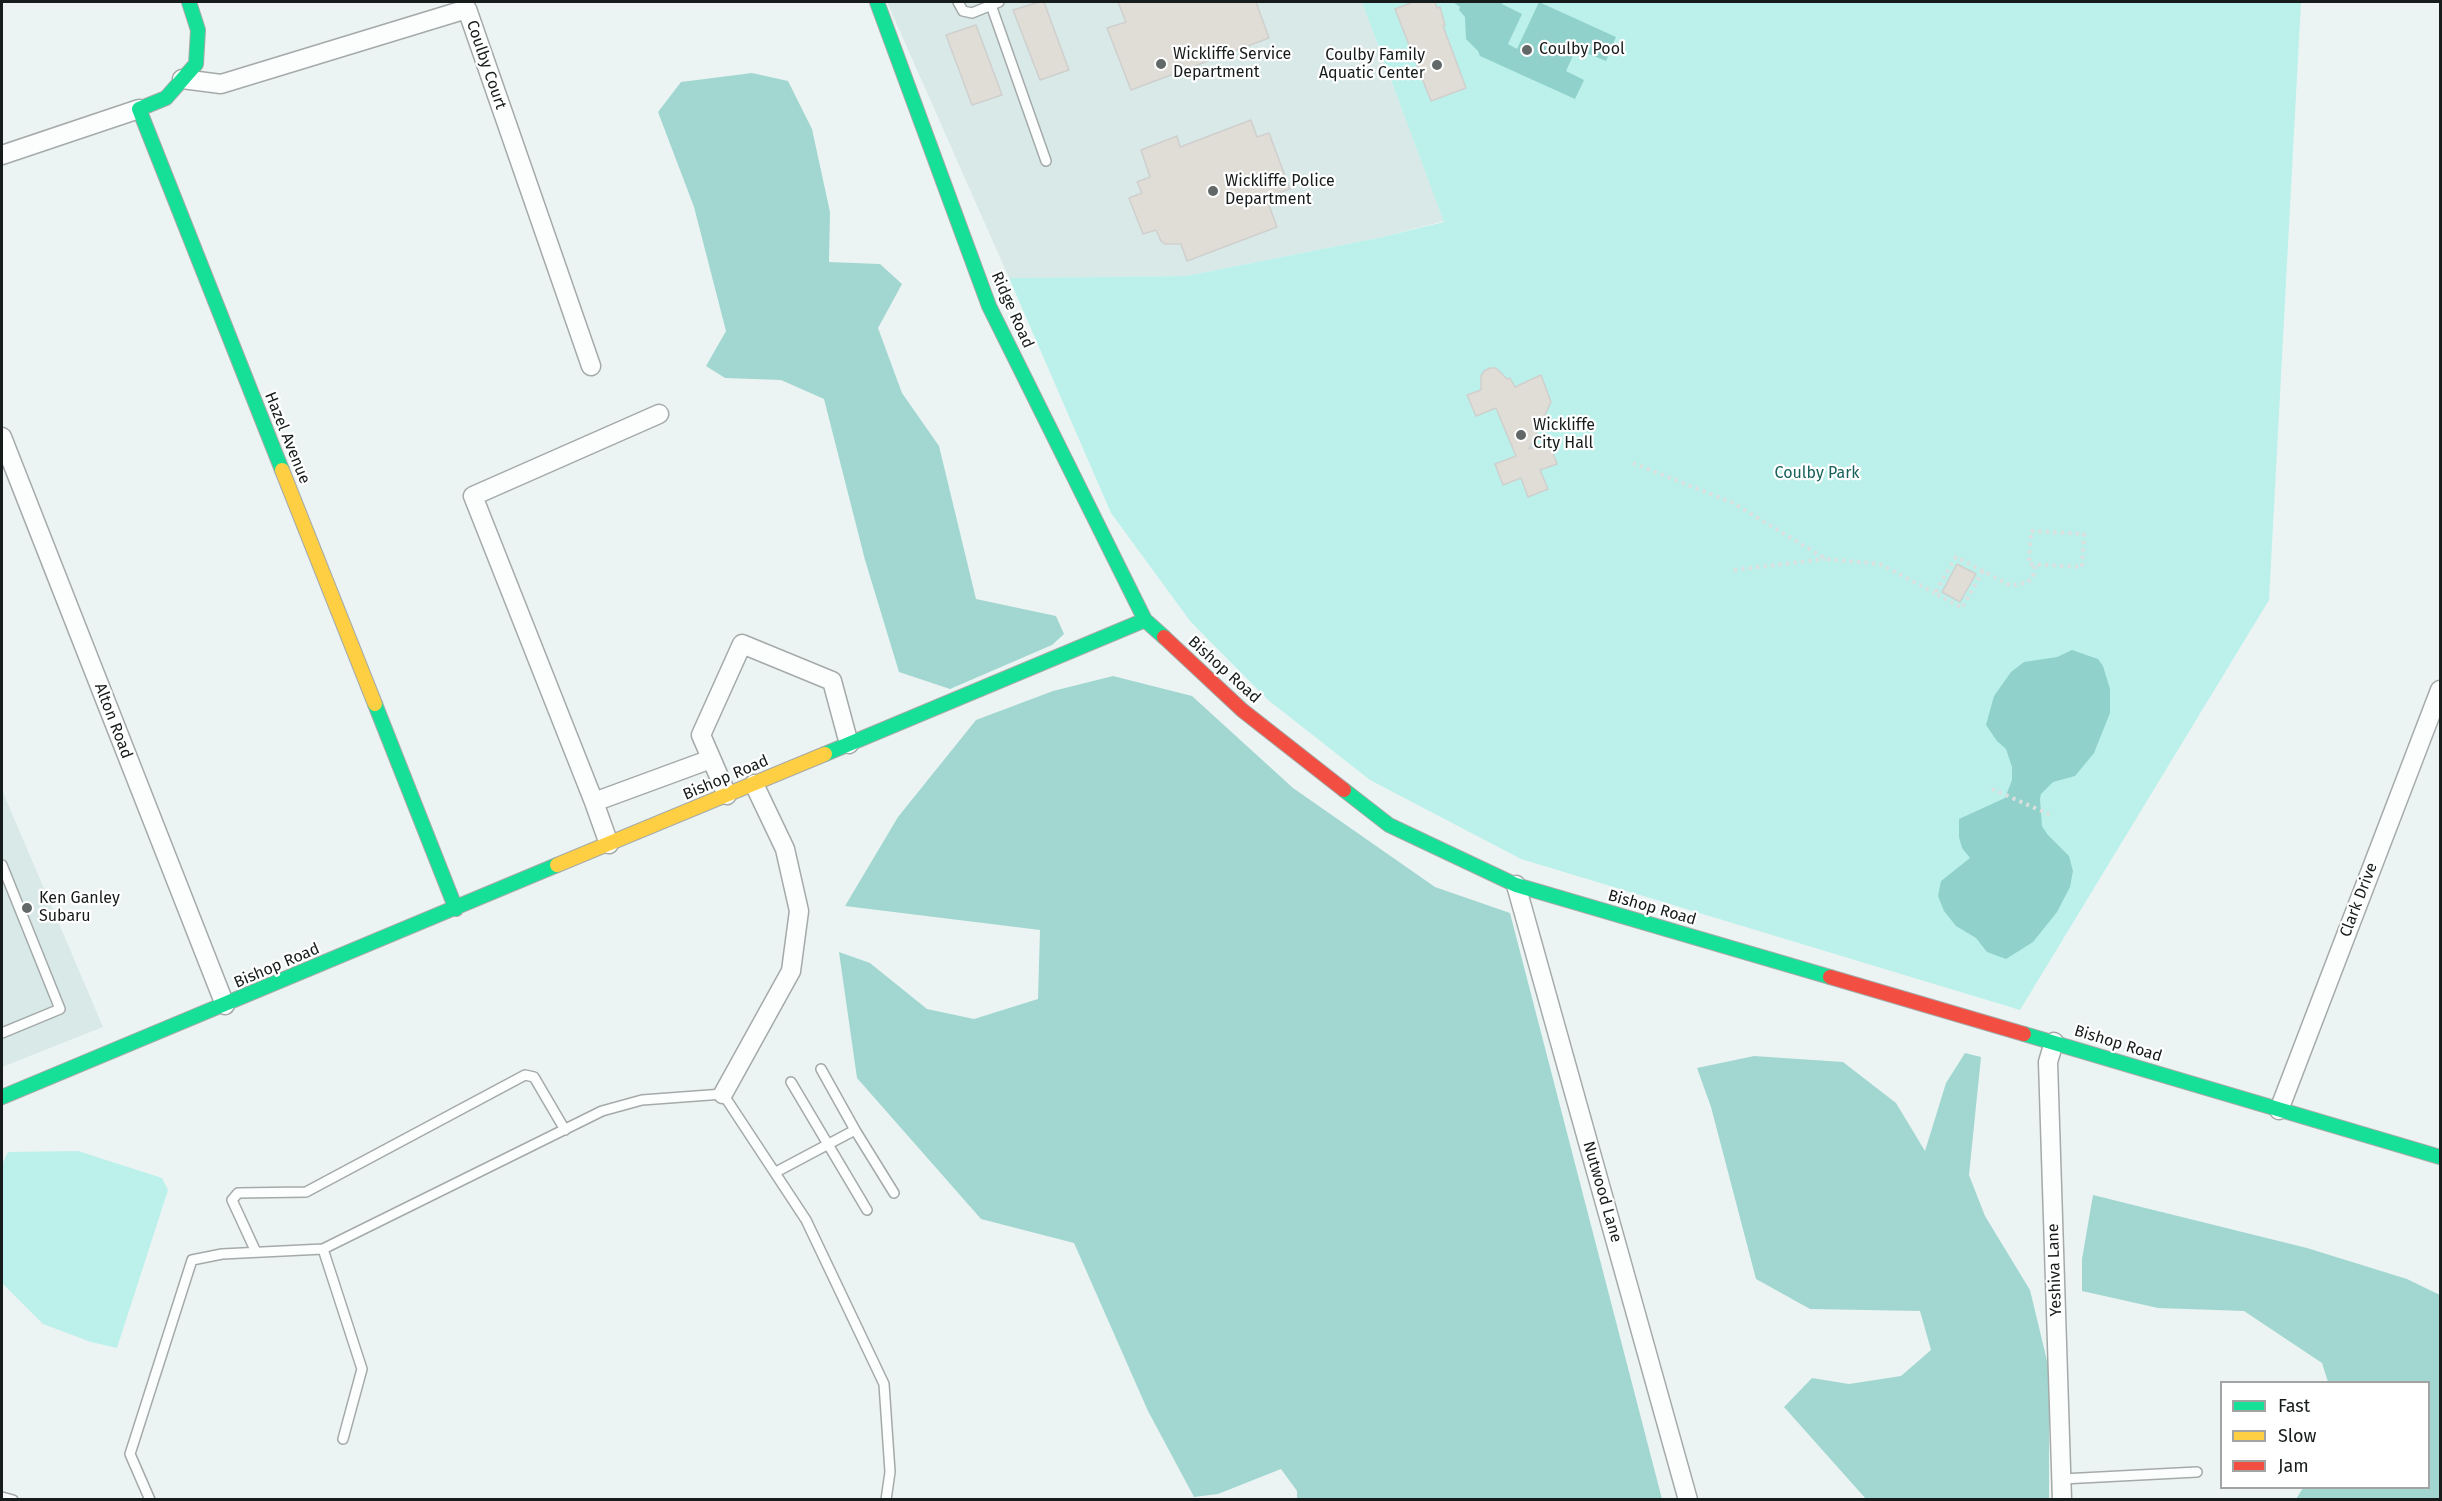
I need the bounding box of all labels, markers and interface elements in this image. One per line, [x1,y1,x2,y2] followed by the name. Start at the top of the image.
[462,18,510,112] street label: Coulby Court
[1539,40,1625,60] place label: Coulby Pool
[1520,43,1534,57] marker: Coulby Pool
[1173,45,1291,83] place label: Wickliffe Service Department
[1319,46,1425,84] place label: Coulby Family Aquatic Center
[1154,57,1168,71] marker: Wickliffe Service Department
[1430,58,1444,72] marker: Coulby Family Aquatic Center
[1225,172,1335,210] place label: Wickliffe Police Department
[1206,184,1220,198] marker: Wickliffe Police Department
[987,269,1037,351] street label: Ridge Road
[260,389,314,487] street label: Hazel Avenue
[1533,416,1595,454] place label: Wickliffe City Hall
[1514,428,1528,442] marker: Wickliffe City Hall
[1774,464,1860,484] park label: Coulby Park
[1184,632,1264,708] street label: Bishop Road
[90,681,136,761] street label: Alton Road
[680,751,772,805] street label: Bishop Road
[2336,860,2382,940] street label: Clark Drive
[1606,886,1698,930] street label: Bishop Road
[39,889,120,927] place label: Ken Ganley Subaru
[20,901,34,915] marker: Ken Ganley Subaru
[231,939,323,993] street label: Bishop Road
[2072,1022,2164,1066] street label: Bishop Road
[1578,1139,1626,1245] street label: Nutwood Lane
[2044,1223,2066,1317] street label: Yeshiva Lane
[2220,1381,2430,1489] legend
[2278,1395,2310,1417] text: Fast
[2278,1425,2316,1447] text: Slow
[2278,1455,2309,1477] text: Jam

